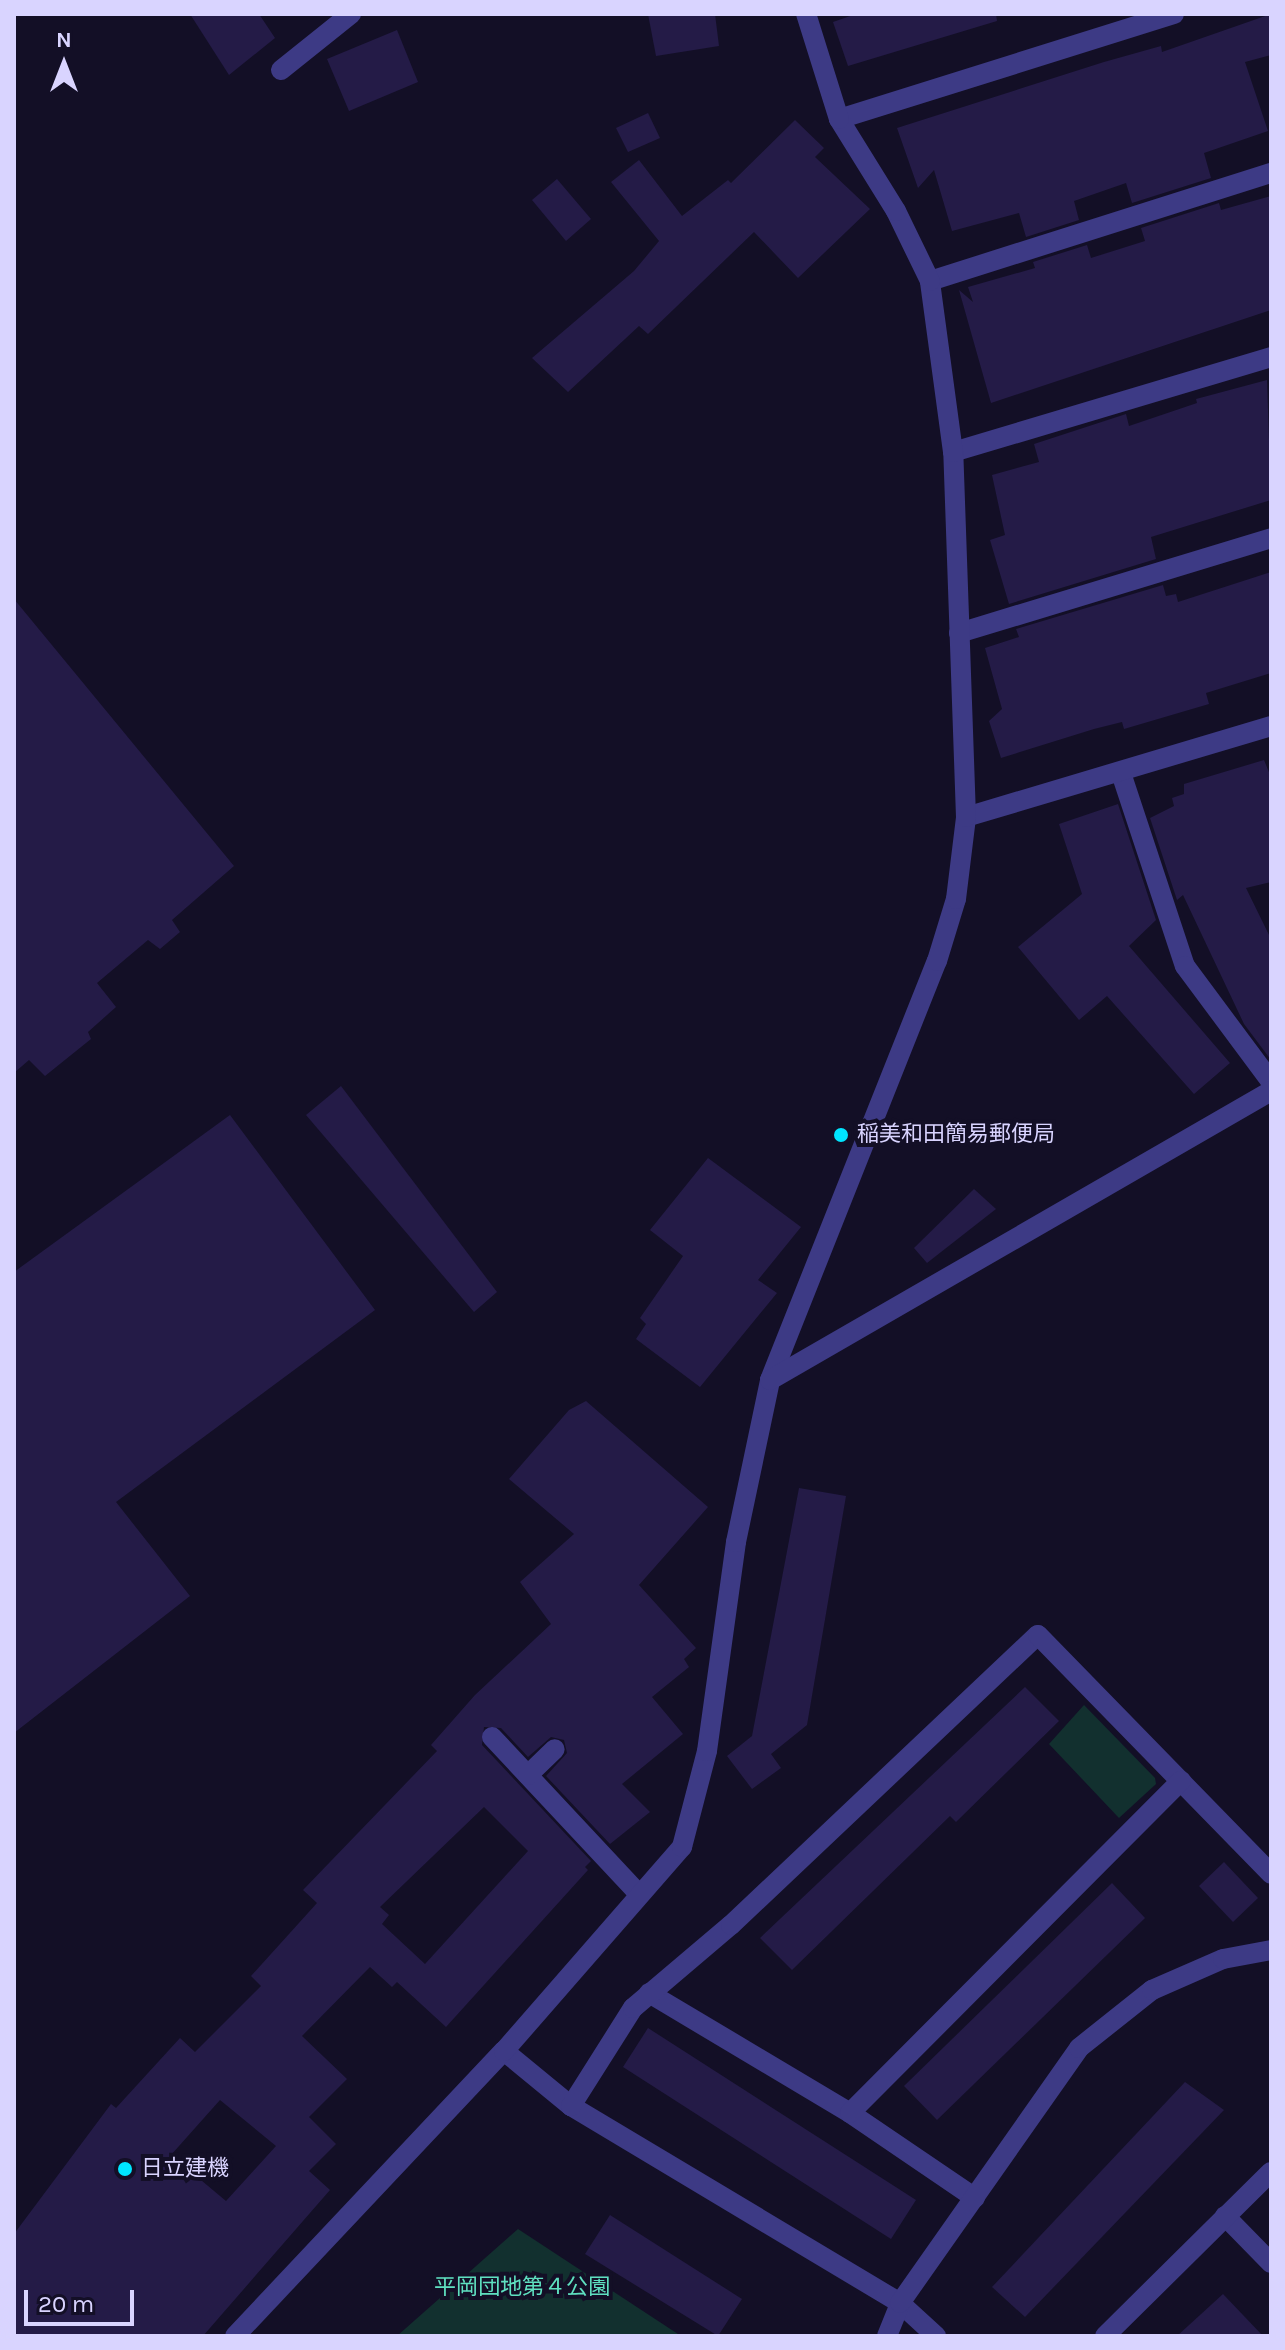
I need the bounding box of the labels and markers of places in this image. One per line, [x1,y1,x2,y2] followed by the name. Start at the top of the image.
[857,1122,1055,1148] place label: 稲美和田簡易郵便局
[832,1126,850,1144] marker: 稲美和田簡易郵便局
[141,2156,229,2182] place label: 日立建機
[116,2160,134,2178] marker: 日立建機

